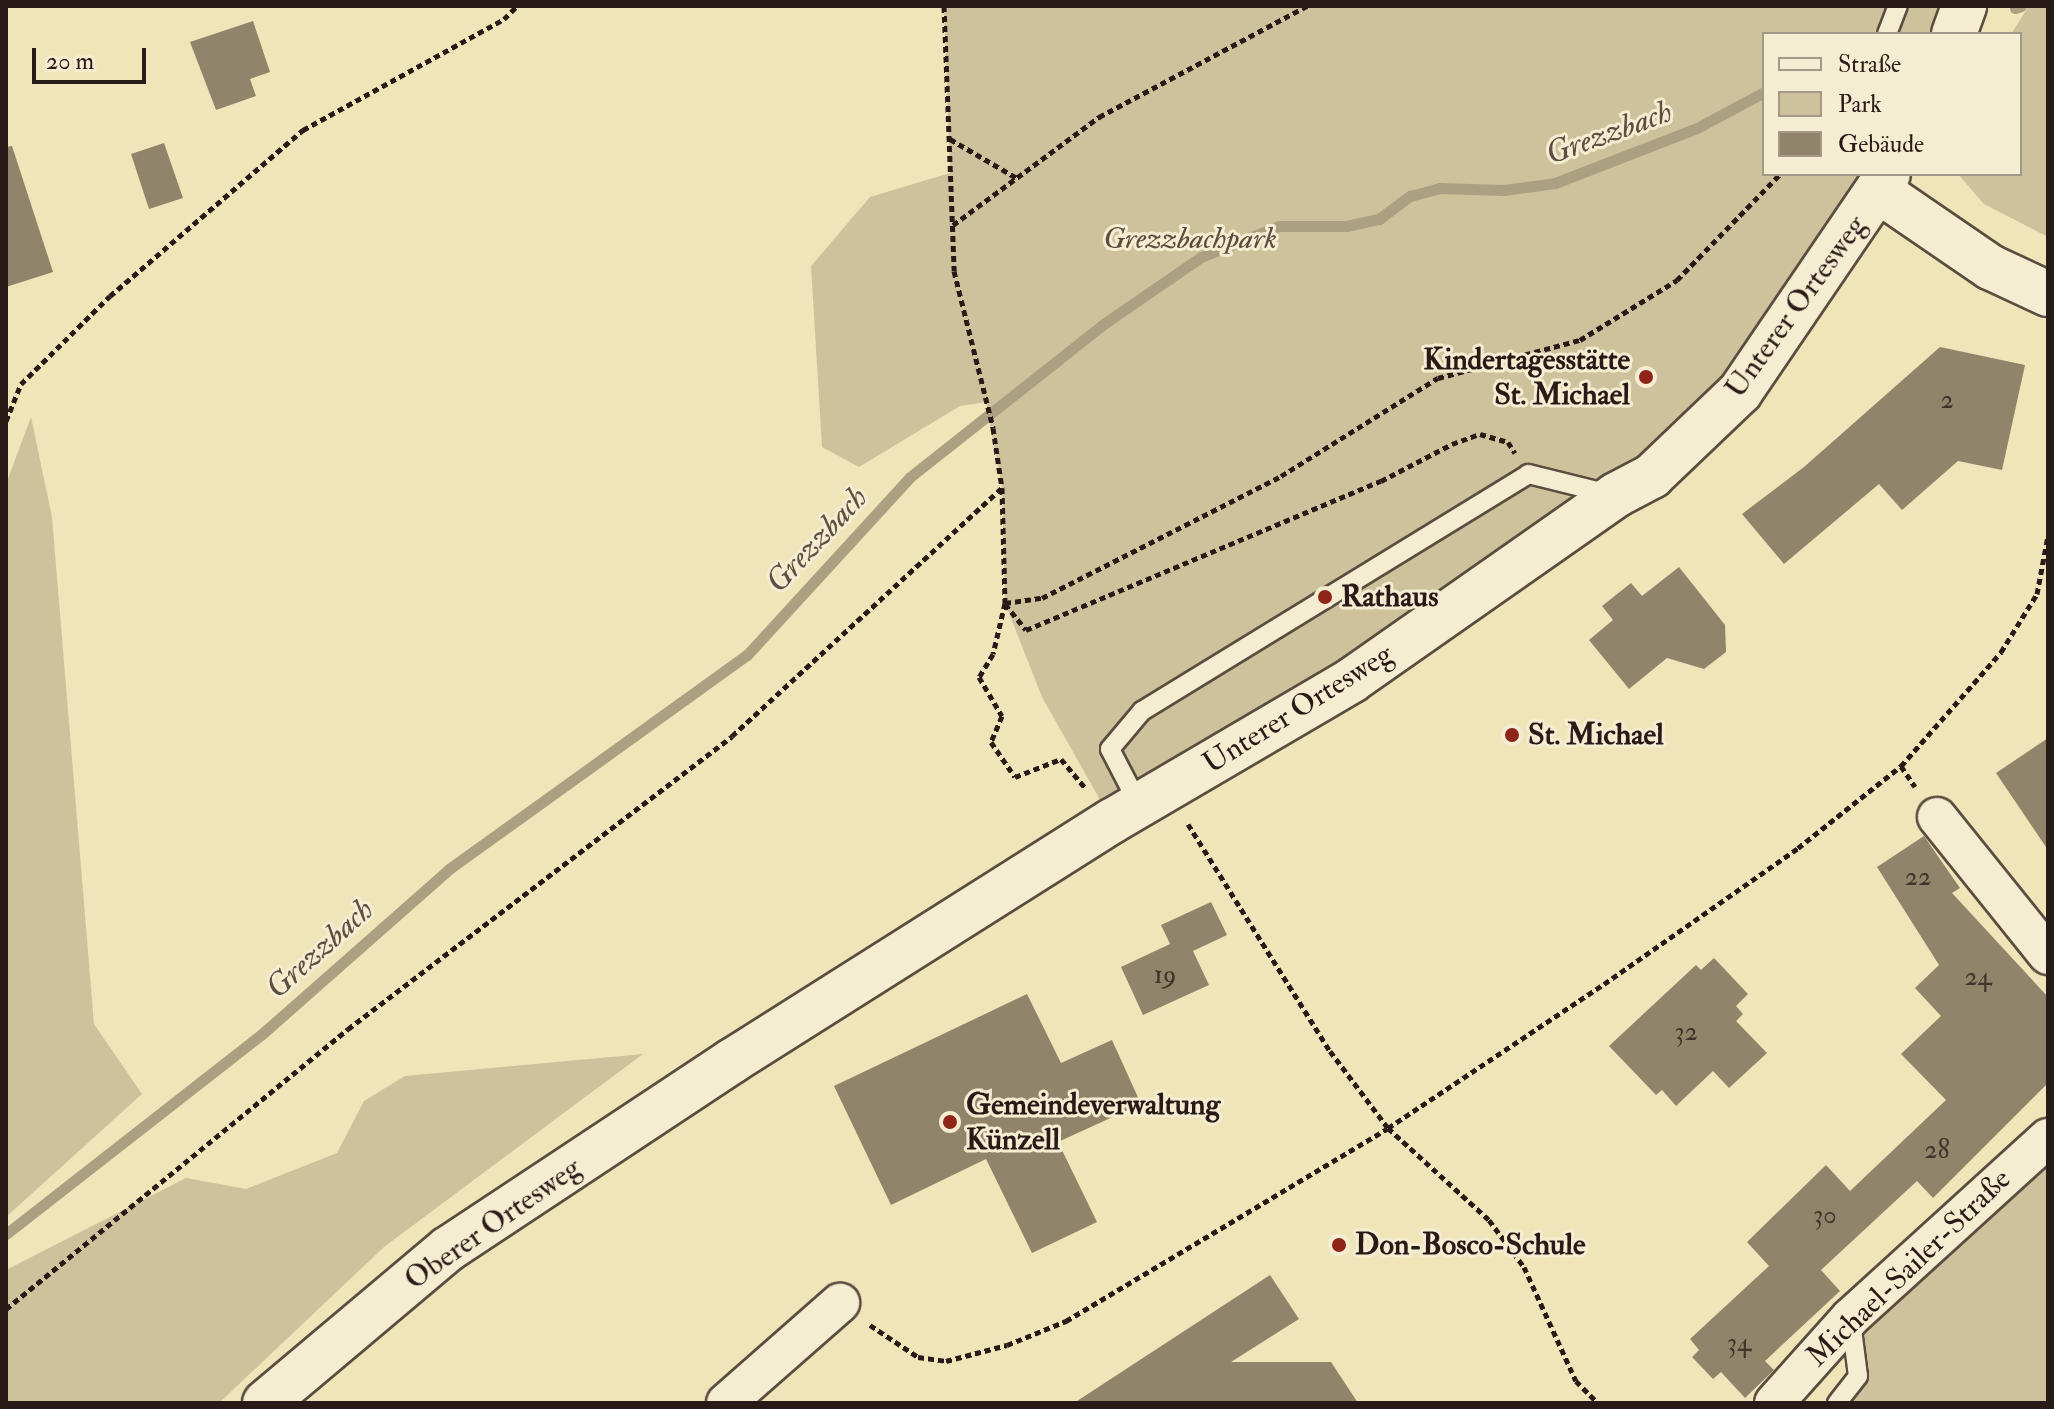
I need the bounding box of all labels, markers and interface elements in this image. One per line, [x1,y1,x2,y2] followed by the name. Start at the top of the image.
[36,32,150,82] scale bar
[1762,32,2022,176] legend
[46,46,94,77] text: 20 m
[1838,49,1901,80] text: Straße
[1838,89,1882,120] text: Park
[1541,92,1677,174] water label: Grezzbach
[1838,129,1924,160] text: Gebäude
[1718,209,1874,405] street label: Unterer Ortesweg
[1103,221,1277,257] park label: Grezzbachpark
[1423,342,1630,412] place label: Kindertagesstätte St. Michael
[1637,368,1655,386] marker: Kindertagesstätte St. Michael
[1940,385,1954,417] house number: 2
[758,479,876,601] water label: Grezzbach
[1341,579,1438,615] place label: Rathaus
[1316,588,1334,606] marker: Rathaus
[1197,636,1399,782] street label: Unterer Ortesweg
[1528,717,1664,753] place label: St. Michael
[1503,726,1521,744] marker: St. Michael
[1905,862,1931,894] house number: 22
[258,891,382,1007] water label: Grezzbach
[1154,960,1176,992] house number: 19
[1964,962,1992,994] house number: 24
[1674,1017,1698,1049] house number: 32
[966,1087,1220,1158] place label: Gemeindeverwaltung Künzell
[941,1113,959,1131] marker: Gemeindeverwaltung Künzell
[1924,1135,1950,1167] house number: 28
[398,1150,588,1298] street label: Oberer Ortesweg
[1800,1161,2018,1375] street label: Michael-Sailer-Straße
[1813,1200,1837,1232] house number: 30
[1355,1227,1585,1263] place label: Don-Bosco-Schule
[1330,1236,1348,1254] marker: Don-Bosco-Schule
[1727,1328,1751,1360] house number: 34

